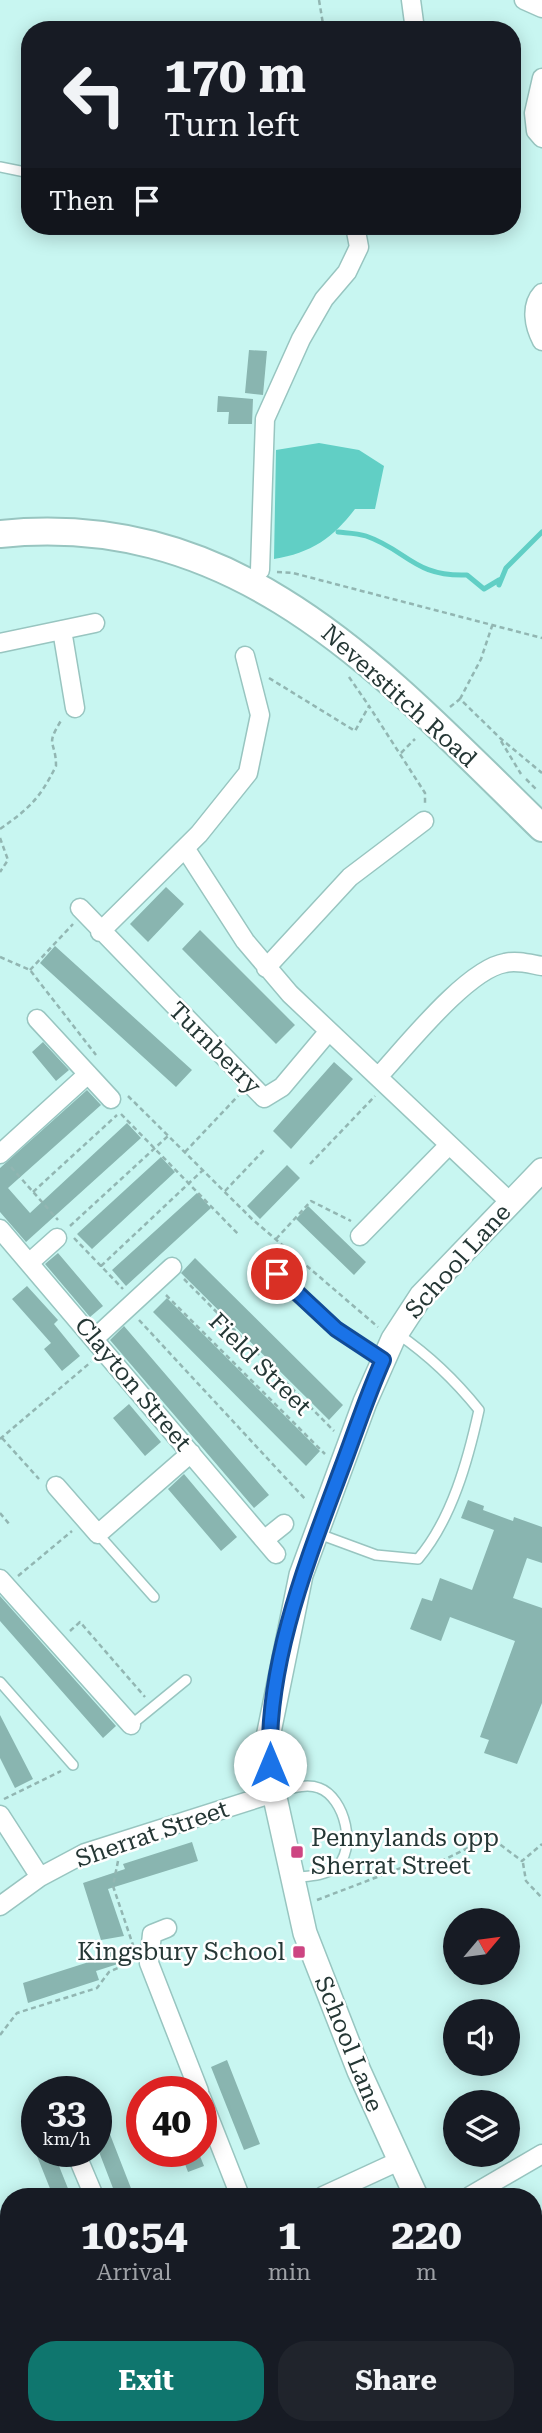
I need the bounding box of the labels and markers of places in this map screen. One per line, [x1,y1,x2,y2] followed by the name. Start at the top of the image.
[247,1244,307,1304] pin
[311,1824,499,1880] place label: Pennylands opp Sherrat Street
[289,1844,305,1860] marker: Pennylands opp Sherrat Street
[77,1938,285,1966] place label: Kingsbury School
[291,1944,307,1960] marker: Kingsbury School

